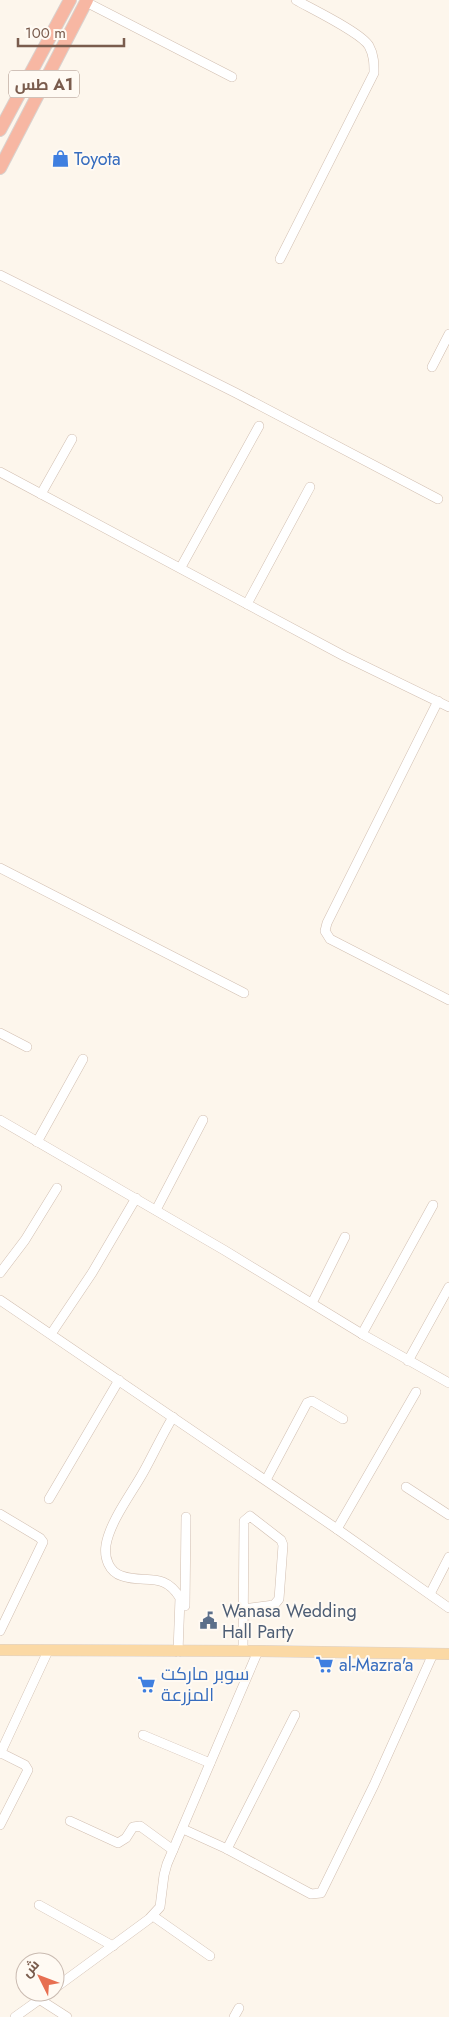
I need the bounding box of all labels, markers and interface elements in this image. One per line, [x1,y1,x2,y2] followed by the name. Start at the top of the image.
[18,15,124,47] scale bar
[25,22,66,44] text: 100 m
[9,70,79,98] road number: طس A1
[74,146,121,172] place label: Toyota
[50,149,70,169] shop icon: Toyota
[222,1598,357,1645] place label: Wanasa Wedding Hall Party
[198,1611,218,1631] public building icon: Wanasa Wedding Hall Party
[339,1652,413,1678] place label: al-Mazra'a
[315,1655,335,1675] supermarket icon: al-Mazra'a
[161,1661,249,1708] place label: سوبر ماركت المزرعة
[137,1674,157,1694] supermarket icon: سوبر ماركت المزرعة
[15,1952,65,2002] north arrow
[17,1955,44,1982] text: ش

